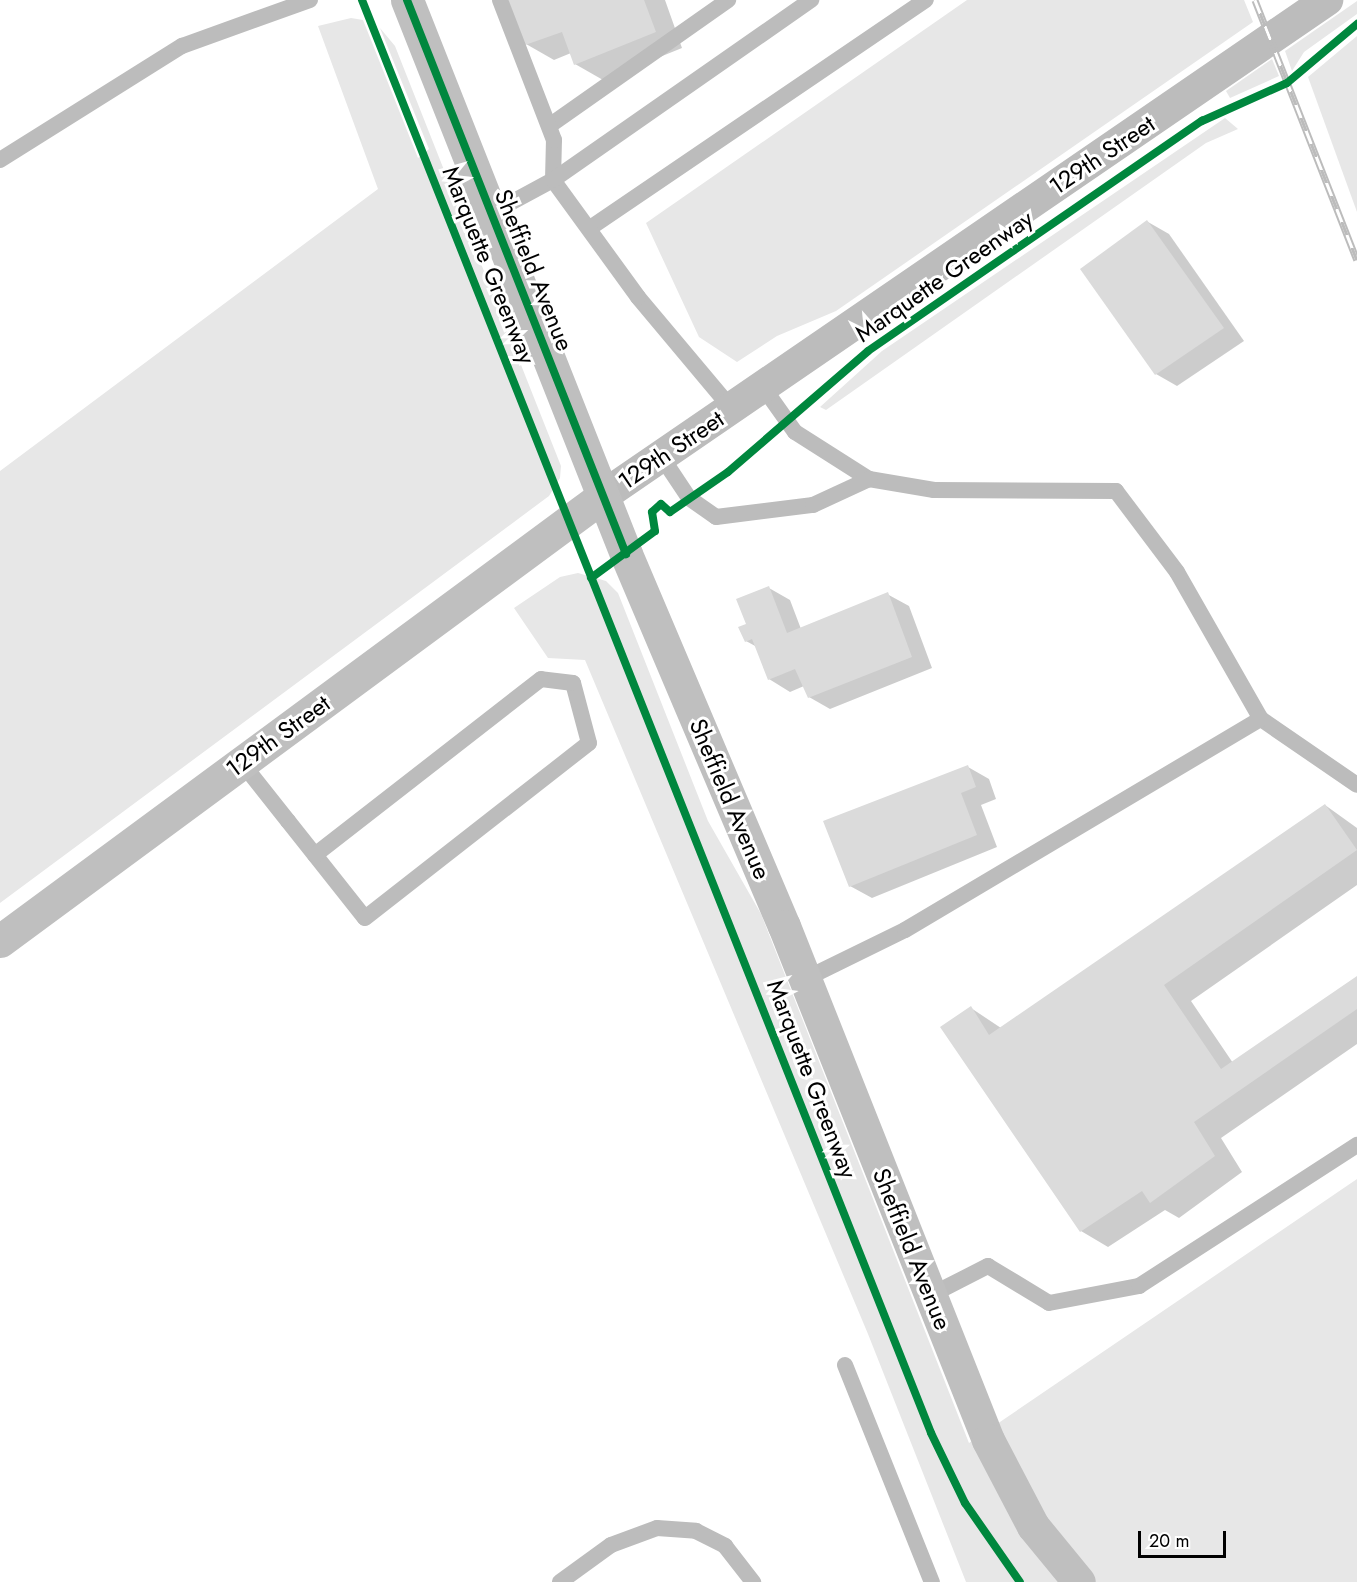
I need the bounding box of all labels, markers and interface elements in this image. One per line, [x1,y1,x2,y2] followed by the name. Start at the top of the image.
[1044,109,1160,201] street label: 129th Street
[436,162,542,368] street label: Marquette Greenway
[489,185,579,355] street label: Sheffield Avenue
[850,204,1038,348] street label: Marquette Greenway
[613,404,729,496] street label: 129th Street
[221,689,335,783] street label: 129th Street
[683,714,777,884] street label: Sheffield Avenue
[761,976,863,1182] street label: Marquette Greenway
[867,1164,957,1334] street label: Sheffield Avenue
[1141,1519,1230,1557] scale bar
[1149,1528,1189,1554] text: 20 m

